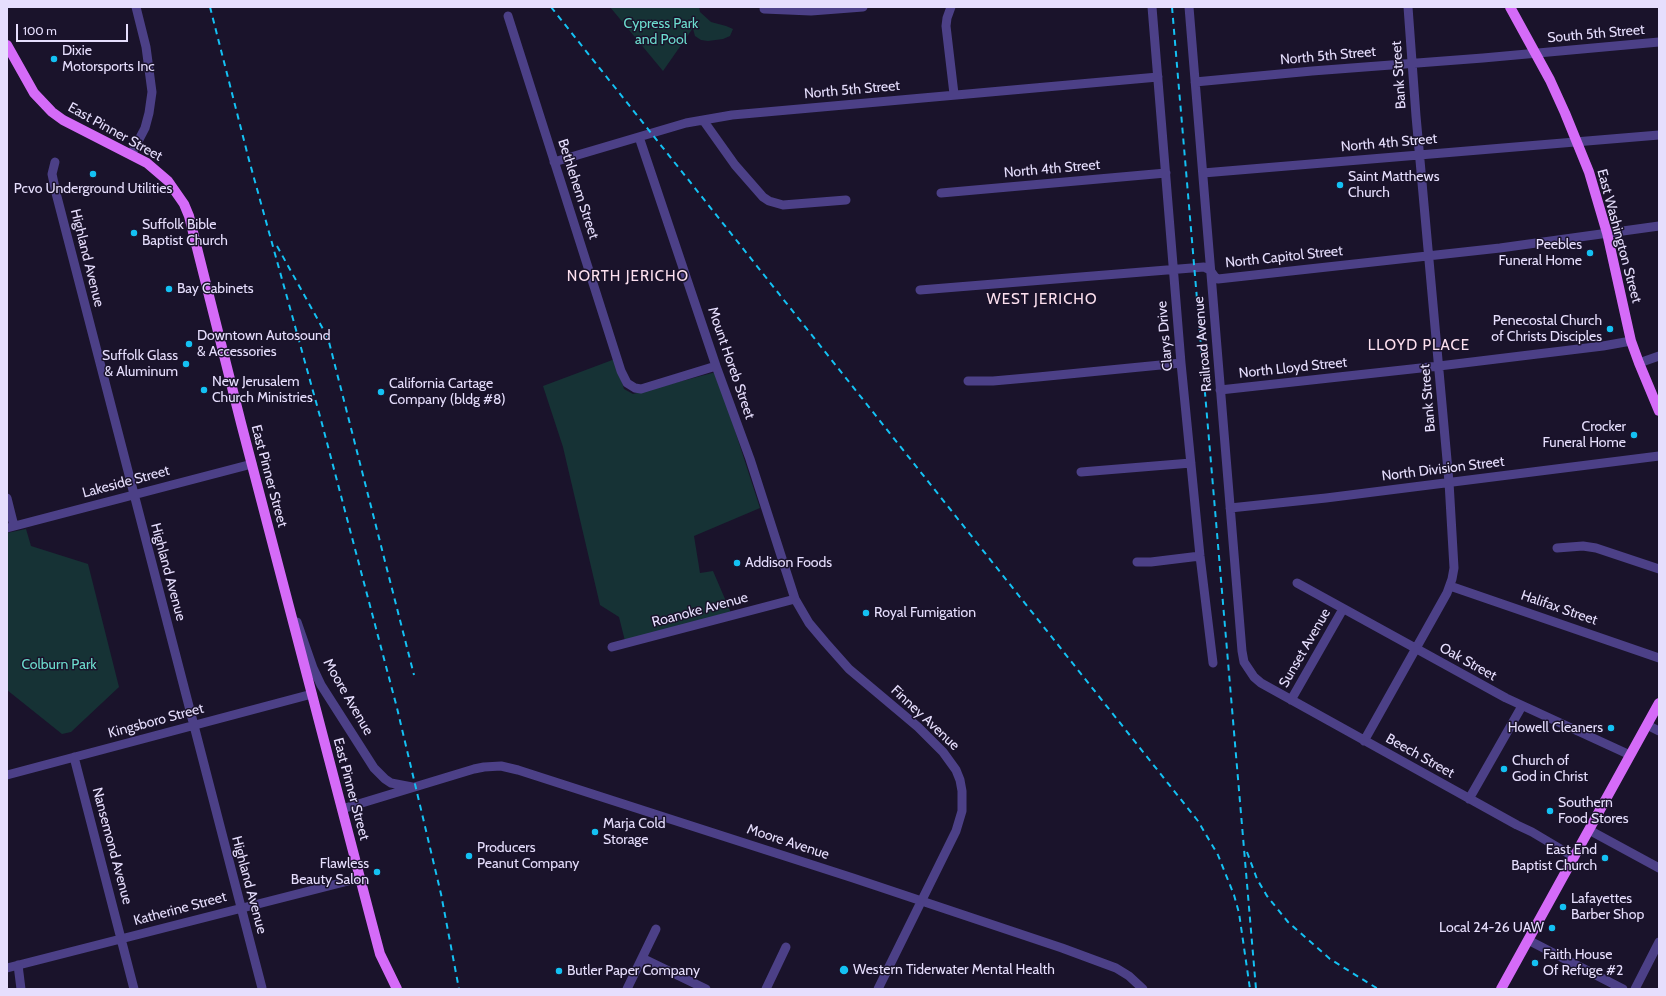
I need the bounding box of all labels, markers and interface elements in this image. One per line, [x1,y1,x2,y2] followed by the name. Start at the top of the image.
[18,16,130,42] scale bar
[624,16,698,48] park label: Cypress Park and Pool
[1547,21,1645,47] street label: South 5th Street
[23,23,57,38] text: 100 m
[1388,40,1410,110] street label: Bank Street
[62,43,155,76] place label: Dixie Motorsports Inc
[1279,43,1377,69] street label: North 5th Street
[49,54,59,64] marker: Dixie Motorsports Inc
[803,77,901,103] street label: North 5th Street
[65,99,165,165] street label: East Pinner Street
[1340,130,1438,156] street label: North 4th Street
[554,137,602,241] street label: Bethlehem Street
[1003,156,1101,182] street label: North 4th Street
[1593,167,1645,305] street label: East Washington Street
[88,169,98,179] marker: Pcvo Underground Utilities
[1348,169,1439,202] place label: Saint Matthews Church
[1335,180,1345,190] marker: Saint Matthews Church
[14,181,172,197] place label: Pcvo Underground Utilities
[67,207,107,309] street label: Highland Avenue
[142,217,228,250] place label: Suffolk Bible Baptist Church
[129,228,139,238] marker: Suffolk Bible Baptist Church
[1499,237,1582,270] place label: Peebles Funeral Home
[1224,242,1344,272] street label: North Capitol Street
[1585,248,1595,258] marker: Peebles Funeral Home
[567,268,689,286] district label: NORTH JERICHO
[177,281,254,297] place label: Bay Cabinets
[164,284,174,294] marker: Bay Cabinets
[986,291,1098,309] district label: WEST JERICHO
[1190,296,1216,392] street label: Railroad Avenue
[1154,300,1176,372] street label: Clarys Drive
[704,305,758,421] street label: Mount Horeb Street
[1491,313,1602,346] place label: Penecostal Church of Christs Disciples
[1605,324,1615,334] marker: Penecostal Church of Christs Disciples
[197,328,331,360] place label: Downtown Autosound & Accessories
[1368,337,1470,355] district label: LLOYD PLACE
[184,339,194,349] marker: Downtown Autosound & Accessories
[102,348,178,380] place label: Suffolk Glass & Aluminum
[1238,354,1348,382] street label: North Lloyd Street
[181,359,191,369] marker: Suffolk Glass & Aluminum
[1417,363,1439,433] street label: Bank Street
[212,374,313,406] place label: New Jerusalem Church Ministries
[389,376,506,408] place label: California Cartage Company (bldg #8)
[199,385,209,395] marker: New Jerusalem Church Ministries
[376,387,386,397] marker: California Cartage Company (bldg #8)
[1543,419,1626,452] place label: Crocker Funeral Home
[247,423,291,529] street label: East Pinner Street
[1629,430,1639,440] marker: Crocker Funeral Home
[1381,453,1505,485] street label: North Division Street
[81,462,171,502] street label: Lakeside Street
[147,521,189,623] street label: Highland Avenue
[745,555,832,571] place label: Addison Foods
[732,558,742,568] marker: Addison Foods
[1519,587,1599,629] street label: Halifax Street
[650,589,750,631] street label: Roanoke Avenue
[874,605,976,621] place label: Royal Fumigation
[1276,605,1334,691] street label: Sunset Avenue
[861,608,871,618] marker: Royal Fumigation
[1436,639,1500,685] street label: Oak Street
[319,656,377,738] street label: Moore Avenue
[21,657,97,673] park label: Colburn Park
[887,682,963,754] street label: Finney Avenue
[106,700,206,742] street label: Kingsboro Street
[1508,720,1603,736] place label: Howell Cleaners
[1606,723,1616,733] marker: Howell Cleaners
[1383,730,1457,782] street label: Beech Street
[329,736,373,842] street label: East Pinner Street
[1512,753,1588,786] place label: Church of God in Christ
[1499,764,1509,774] marker: Church of God in Christ
[88,786,136,906] street label: Nansemond Avenue
[1558,795,1629,828] place label: Southern Food Stores
[1545,806,1555,816] marker: Southern Food Stores
[603,816,665,848] place label: Marja Cold Storage
[745,821,831,863] street label: Moore Avenue
[590,827,600,837] marker: Marja Cold Storage
[228,834,270,936] street label: Highland Avenue
[477,840,579,872] place label: Producers Peanut Company
[1511,842,1597,874] place label: East End Baptist Church
[464,851,474,861] marker: Producers Peanut Company
[1600,853,1610,863] marker: East End Baptist Church
[291,856,369,888] place label: Flawless Beauty Salon
[372,867,382,877] marker: Flawless Beauty Salon
[132,889,228,929] street label: Katherine Street
[1571,891,1644,924] place label: Lafayettes Barber Shop
[1558,902,1568,912] marker: Lafayettes Barber Shop
[1439,920,1544,936] place label: Local 24-26 UAW
[1547,923,1557,933] marker: Local 24-26 UAW
[1543,947,1623,980] place label: Faith House Of Refuge #2
[1530,958,1540,968] marker: Faith House Of Refuge #2
[853,962,1055,978] place label: Western Tiderwater Mental Health
[567,963,700,979] place label: Butler Paper Company
[838,964,850,976] marker: Western Tiderwater Mental Health
[554,966,564,976] marker: Butler Paper Company

